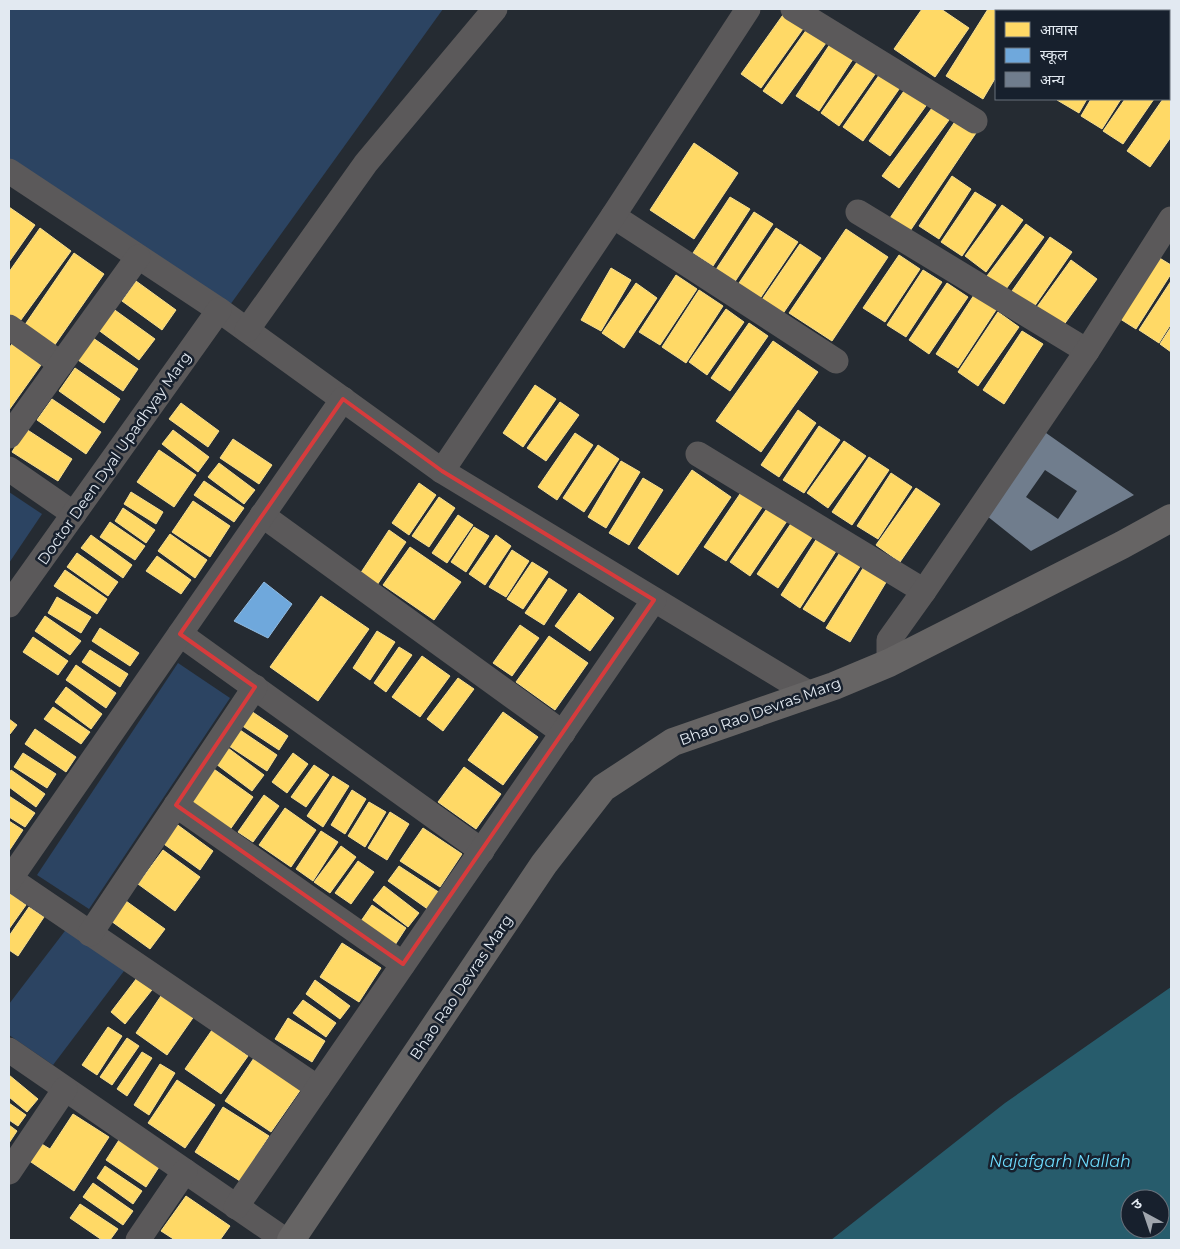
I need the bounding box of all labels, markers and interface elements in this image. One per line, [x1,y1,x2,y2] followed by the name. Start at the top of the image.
[995,10,1170,100] legend
[1040,20,1079,39] text: आवास
[1040,45,1068,65] text: स्कूल
[1040,70,1065,89] text: अन्य
[33,348,195,568] street label: Doctor Deen Dyal Upadhyay Marg
[676,673,844,749] street label: Bhao Rao Devras Marg
[405,911,517,1063] street label: Bhao Rao Devras Marg
[989,1152,1131,1171] water label: Najafgarh Nallah
[1120,1189,1170,1239] north arrow
[1128,1194,1146,1214] text: उ

